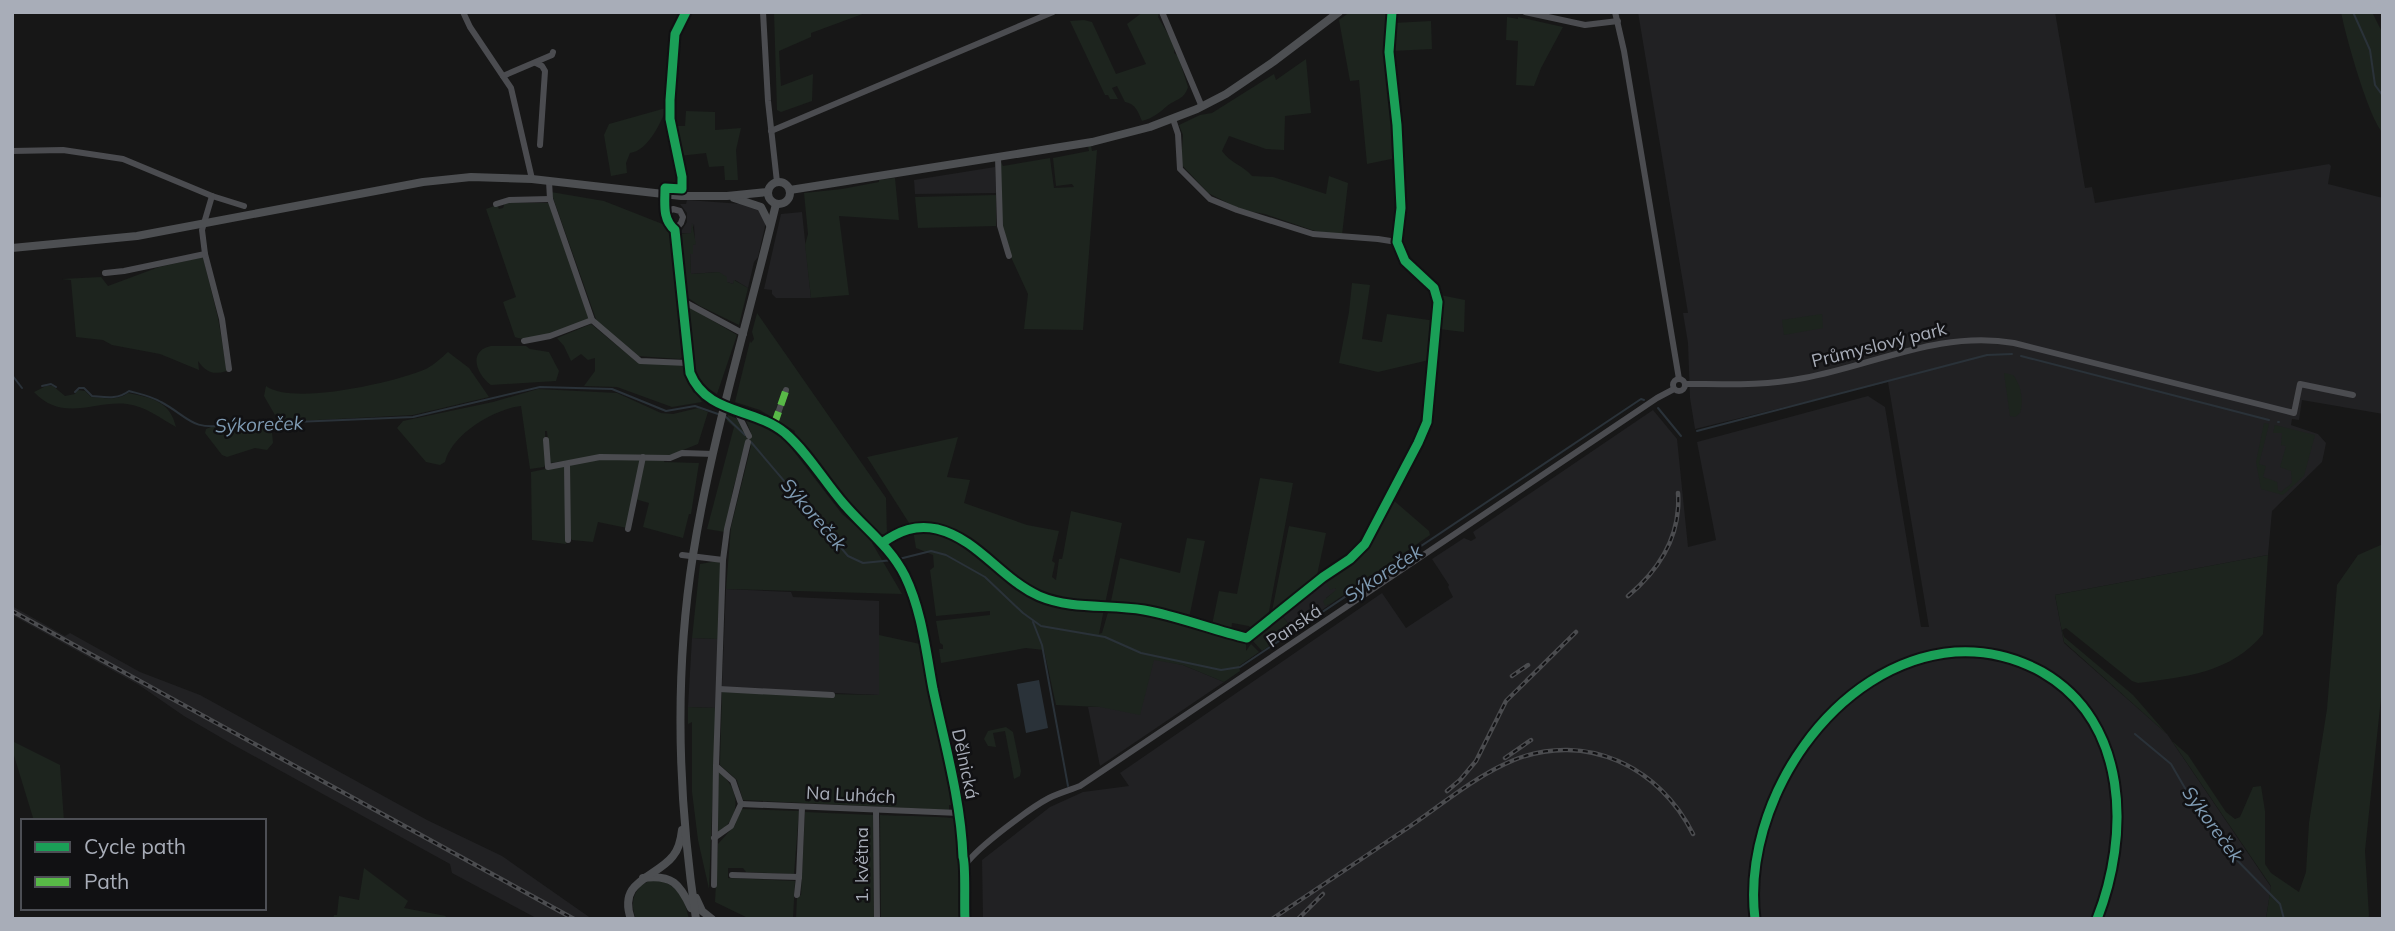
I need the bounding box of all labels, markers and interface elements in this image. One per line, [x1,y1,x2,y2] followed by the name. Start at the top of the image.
[1809,316,1949,372] street label: Průmyslový park
[214,410,305,438] water label: Sýkoreček
[776,473,853,556] water label: Sýkoreček
[1339,538,1428,607] water label: Sýkoreček
[1262,599,1326,652] street label: Panská
[947,727,984,801] street label: Dělnická
[806,781,896,808] street label: Na Luhách
[2177,781,2249,868] water label: Sýkoreček
[21,819,266,910] legend
[850,827,873,903] street label: 1. května
[84,833,186,859] text: Cycle path
[84,868,129,894] text: Path

